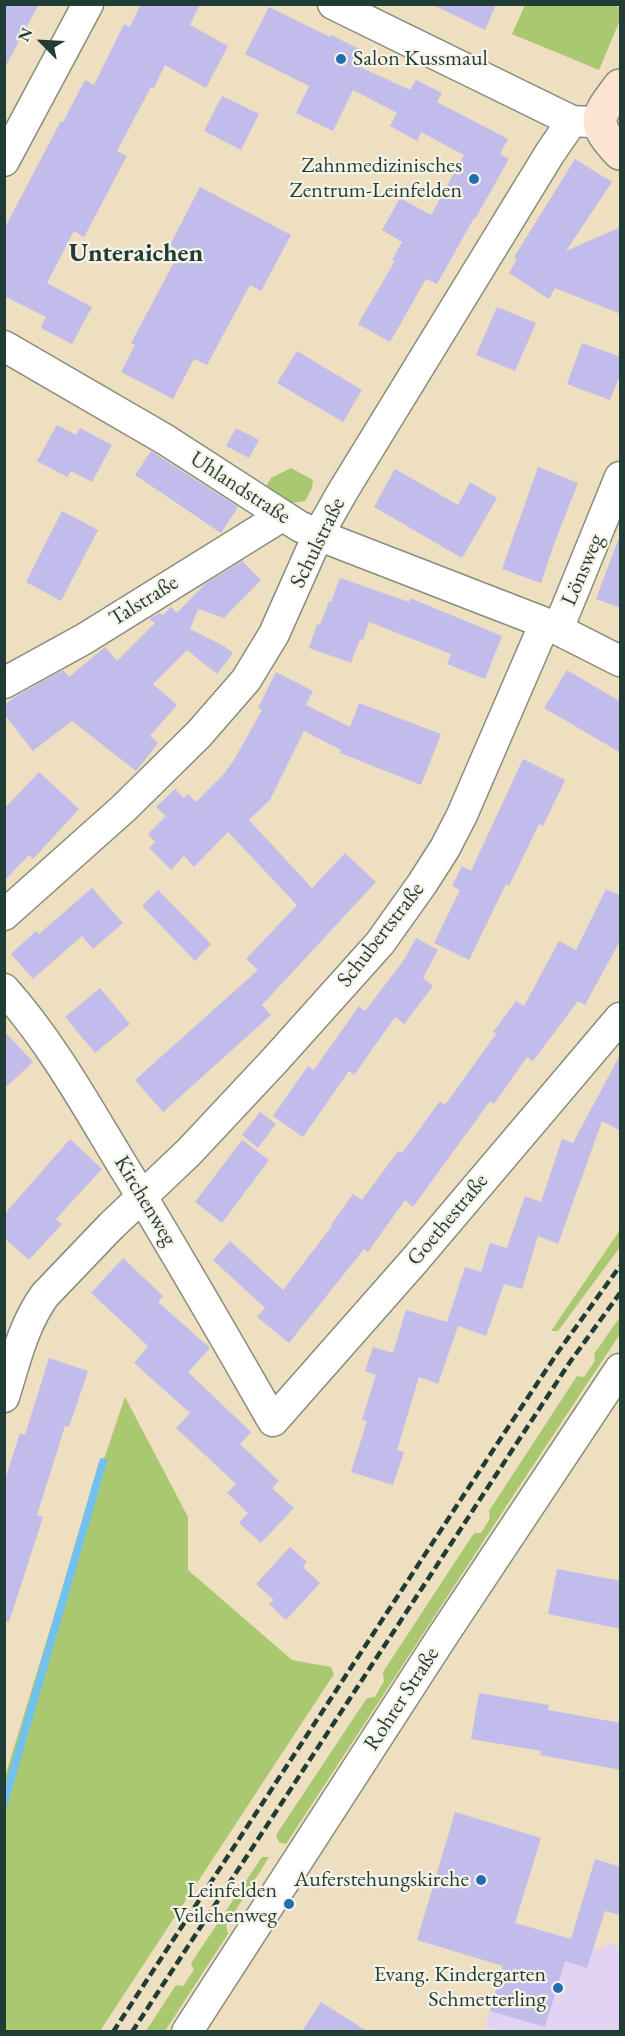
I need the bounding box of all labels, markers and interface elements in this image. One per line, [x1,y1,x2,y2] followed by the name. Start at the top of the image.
[12,12,72,72] north arrow
[13,24,37,45] text: N
[353,46,488,72] place label: Salon Kussmaul
[334,52,348,66] marker: Salon Kussmaul
[289,153,462,204] place label: Zahnmedizinisches Zentrum-Leinfelden
[467,172,481,186] marker: Zahnmedizinisches Zentrum-Leinfelden
[69,238,203,270] district label: Unteraichen
[185,446,295,530] street label: Uhlandstraße
[285,494,351,592] street label: Schulstraße
[556,530,610,610] street label: Lönsweg
[105,570,183,632] street label: Talstraße
[332,877,430,993] street label: Schubertstraße
[108,1151,182,1251] street label: Kirchenweg
[402,1169,494,1271] street label: Goethestraße
[359,1642,445,1756] street label: Rohrer Straße
[294,1867,469,1893] place label: Auferstehungskirche
[474,1873,488,1887] marker: Auferstehungskirche
[173,1878,277,1930] place label: Leinfelden Veilchenweg
[282,1897,296,1911] marker: Leinfelden Veilchenweg
[374,1962,546,2014] place label: Evang. Kindergarten Schmetterling
[551,1981,565,1995] marker: Evang. Kindergarten Schmetterling

